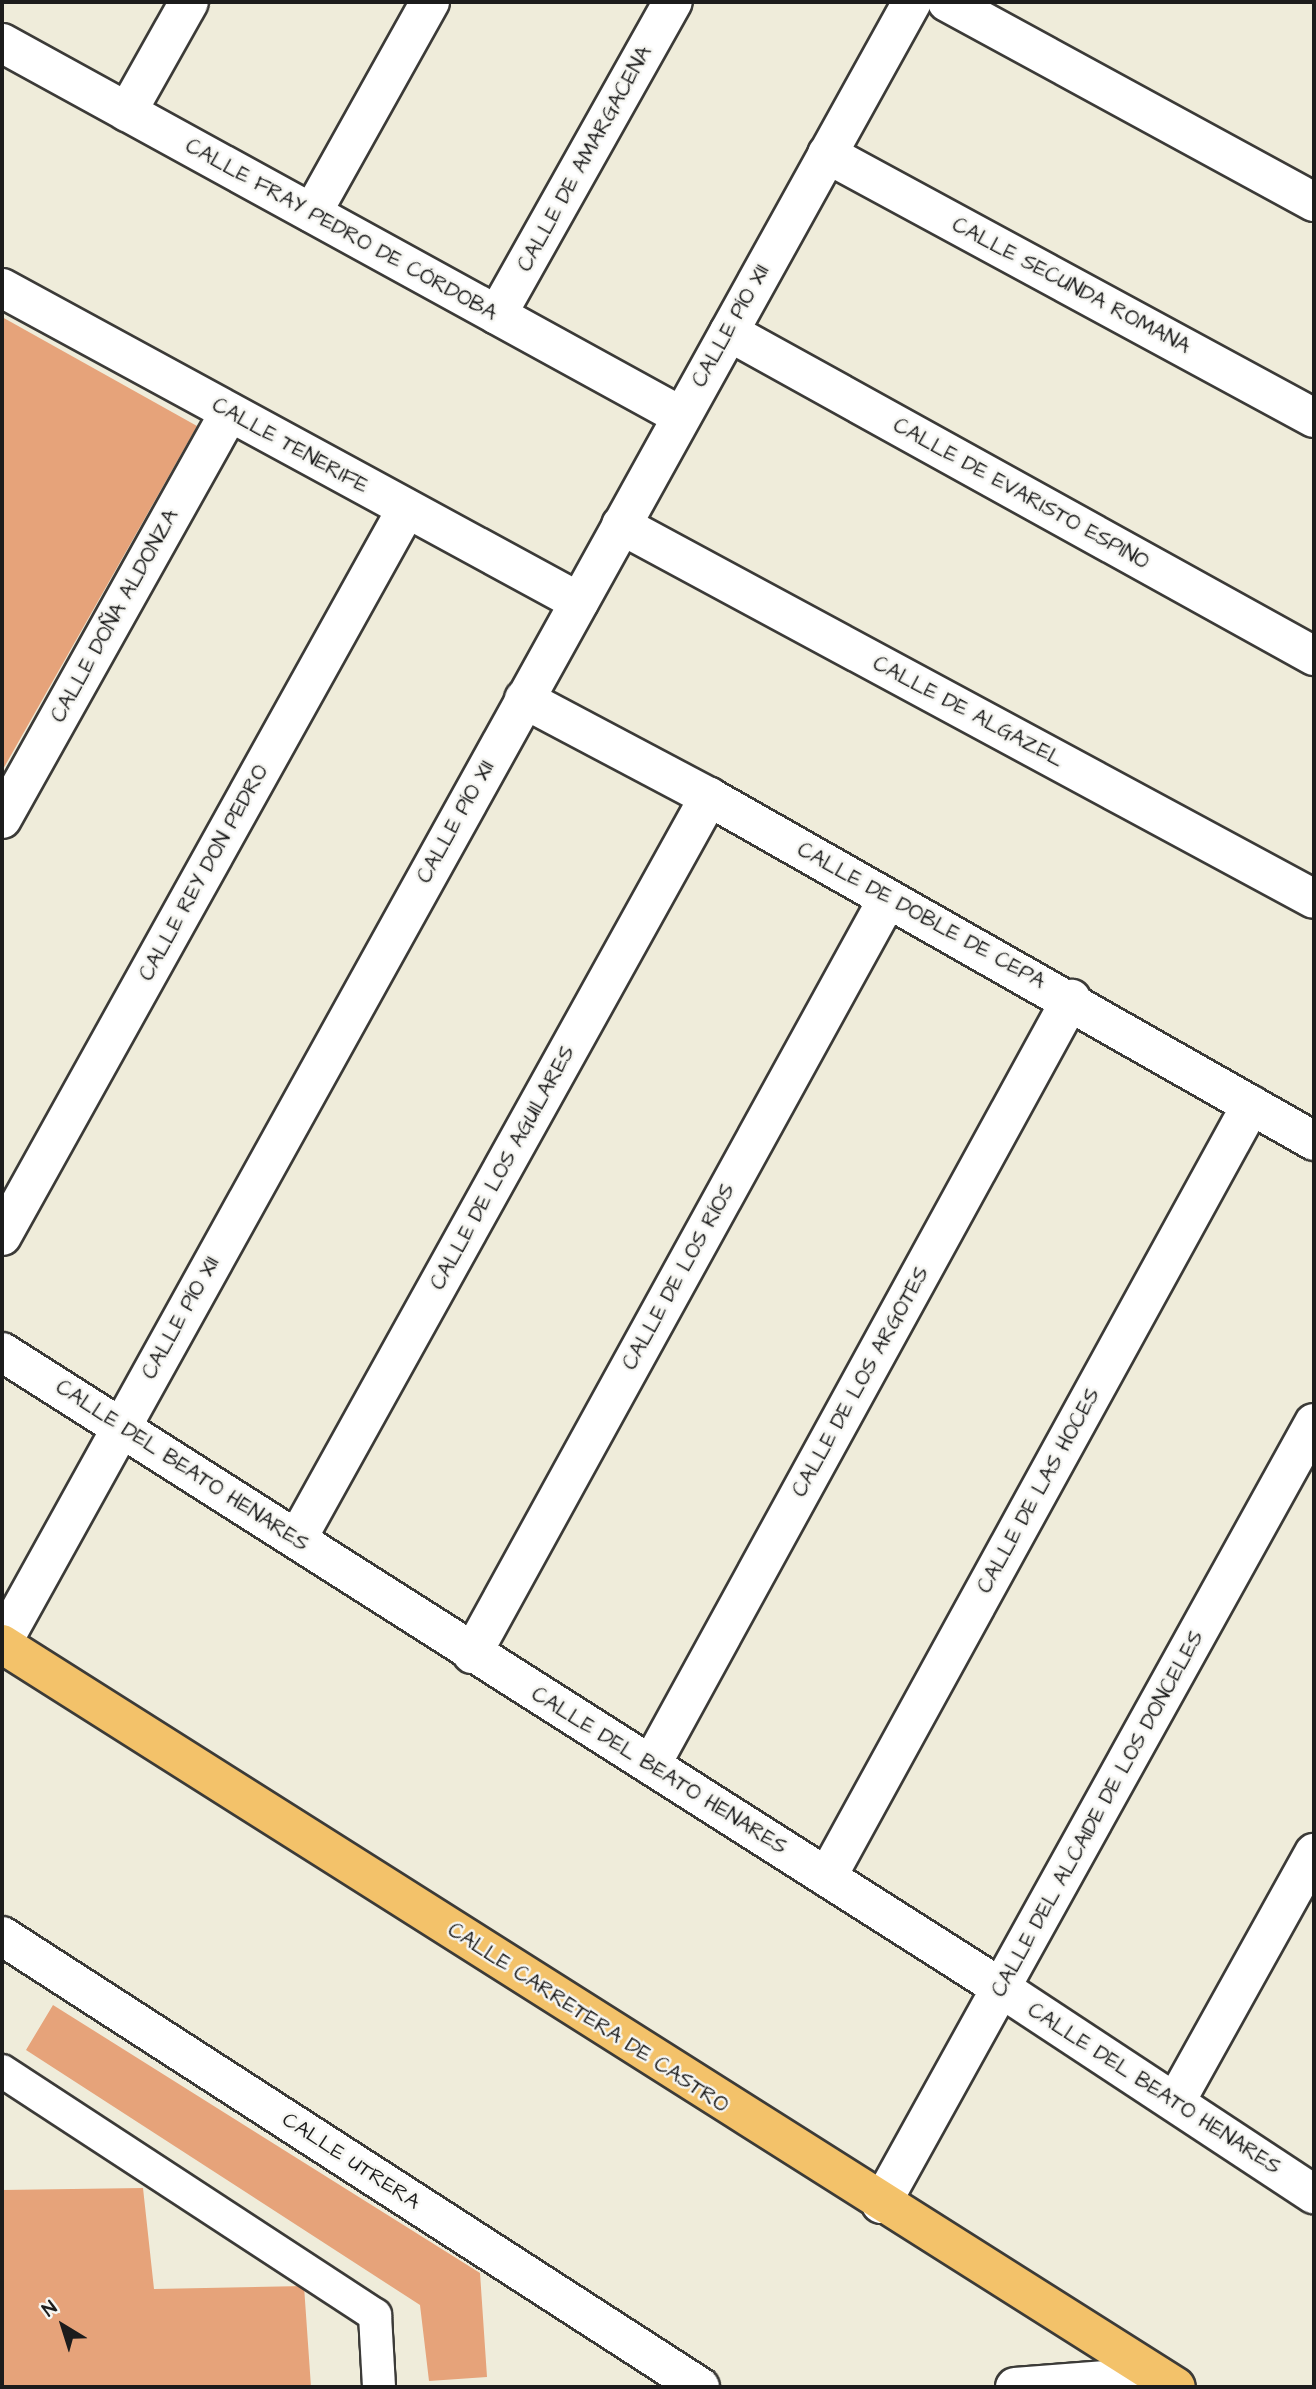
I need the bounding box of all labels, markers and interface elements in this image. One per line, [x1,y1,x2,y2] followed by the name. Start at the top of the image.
[512,42,658,276] street label: CALLE DE AMARGACENA
[181,134,501,326] street label: CALLE FRAY PEDRO DE CÓRDOBA
[948,212,1194,360] street label: CALLE SECUNDA ROMANA
[687,260,775,392] street label: CALLE PÍO XII
[208,393,372,499] street label: CALLE TENERIFE
[889,413,1153,575] street label: CALLE DE EVARISTO ESPINO
[46,505,184,727] street label: CALLE DOÑA ALDONZA
[868,651,1068,773] street label: CALLE DE ALGAZEL
[412,756,500,888] street label: CALLE PÍO XII
[134,761,274,985] street label: CALLE REY DON PEDRO
[793,837,1049,995] street label: CALLE DE DOBLE DE CEPA
[425,1042,581,1294] street label: CALLE DE LOS AGUILARES
[617,1180,741,1374] street label: CALLE DE LOS RÍOS
[137,1252,225,1384] street label: CALLE PÍO XII
[787,1263,935,1501] street label: CALLE DE LOS ARGOTES
[51,1375,313,1557] street label: CALLE DEL BEATO HENARES
[972,1384,1106,1598] street label: CALLE DE LAS HOCES
[986,1627,1210,2001] street label: CALLE DEL ALCAIDE DE LOS DONCELES
[527,1682,791,1860] street label: CALLE DEL BEATO HENARES
[443,1918,733,2118] street label: CALLE CARRETERA DE CASTRO
[1023,1998,1285,2180] street label: CALLE DEL BEATO HENARES
[277,2107,425,2215] street label: CALLE UTRERA
[28,2291,98,2361] north arrow
[37,2295,63,2323] text: N

